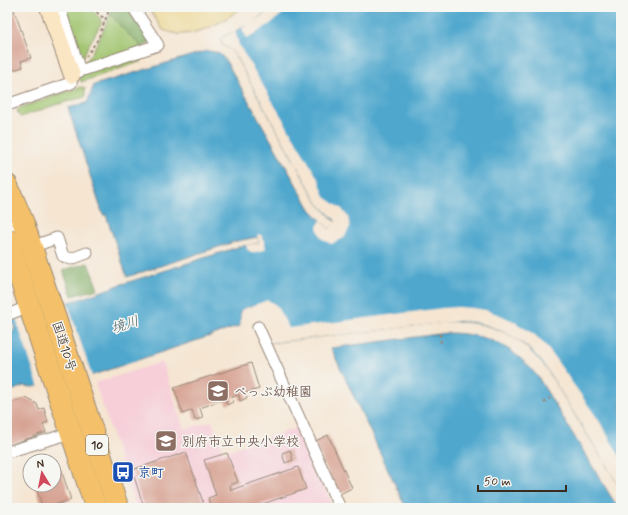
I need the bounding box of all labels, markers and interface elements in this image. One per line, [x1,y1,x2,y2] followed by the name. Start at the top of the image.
[109,312,141,338] water label: 境川
[47,319,80,374] street label: 国道10号
[205,378,231,404] school or university icon: べっぷ幼稚園
[234,384,312,401] place label: べっぷ幼稚園
[153,428,179,454] school or university icon: 別府市立中央小学校
[182,434,299,451] place label: 別府市立中央小学校
[86,435,108,455] road number: 10
[22,453,62,493] north arrow
[36,457,45,472] text: N
[110,459,136,485] bus stop icon: 京町
[138,465,164,482] place label: 京町
[478,467,566,493] scale bar
[484,474,511,490] text: 50 m

